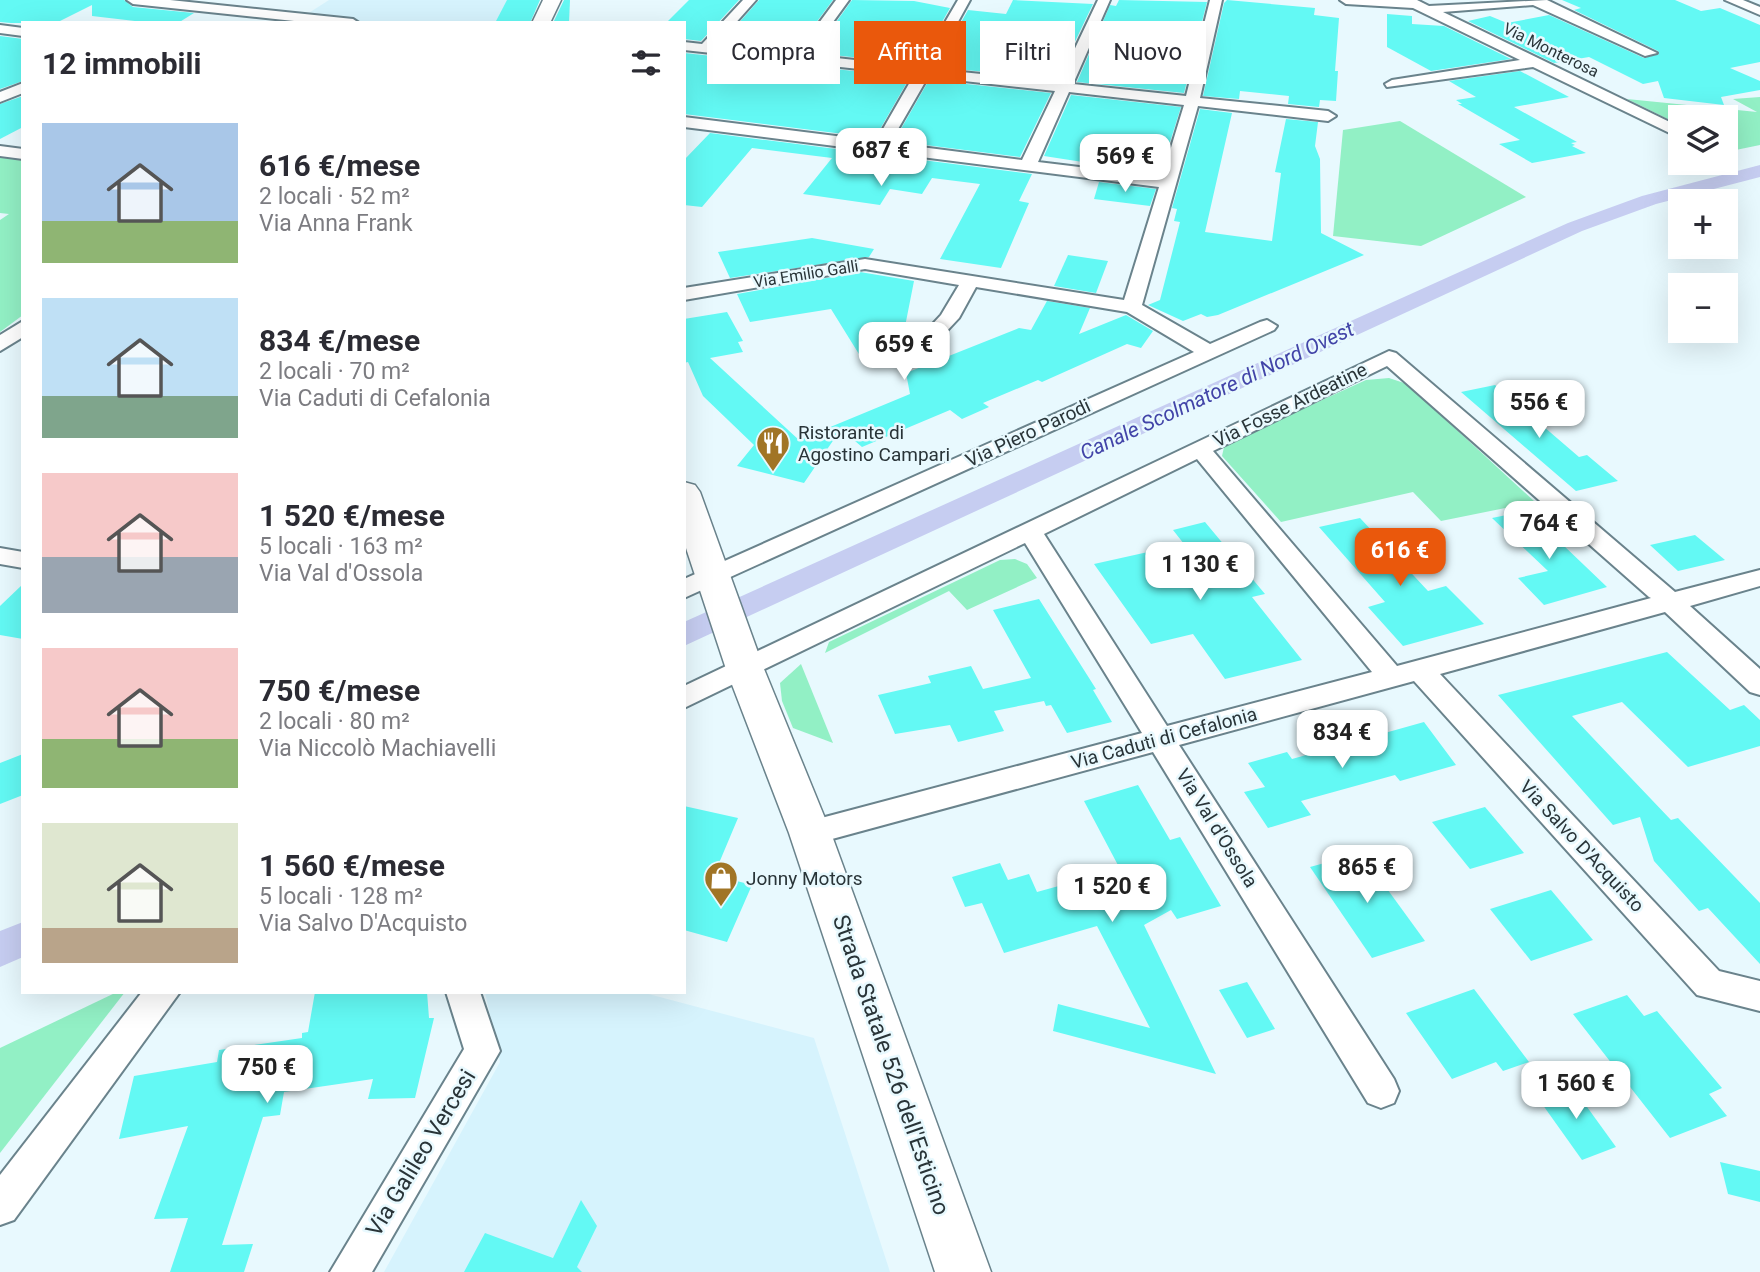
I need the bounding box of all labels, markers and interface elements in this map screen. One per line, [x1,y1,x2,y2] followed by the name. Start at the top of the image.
[1500,19,1602,81] street label: Via Monterosa
[707,21,840,84] chip: Compra
[854,21,966,84] chip: Affitta
[980,21,1075,84] chip: Filtri
[1089,21,1206,84] chip: Nuovo
[627,44,665,82] icon: filters
[42,46,201,81] text: 12 immobili
[1668,105,1738,343] map controls
[1668,105,1738,175] button: layers
[832,128,930,188] pin: 687 €
[1076,134,1174,194] pin: 569 €
[852,137,910,164] text: 687 €
[1096,143,1154,170] text: 569 €
[259,148,420,183] text: 616 €/mese
[98,151,182,235] icon: home
[259,183,410,210] text: 2 locali · 52 m²
[1668,189,1738,259] button: +
[259,210,413,237] text: Via Anna Frank
[752,256,860,292] street label: Via Emilio Galli
[1668,273,1738,343] button: −
[1076,317,1358,465] water label: Canale Scolmatore di Nord Ovest
[855,322,953,382] pin: 659 €
[259,323,420,358] text: 834 €/mese
[98,326,182,410] icon: home
[875,331,933,358] text: 659 €
[259,358,410,385] text: 2 locali · 70 m²
[1209,358,1371,452] street label: Via Fosse Ardeatine
[1490,380,1588,440] pin: 556 €
[259,385,491,412] text: Via Caduti di Cefalonia
[1510,389,1568,416] text: 556 €
[962,394,1094,472] street label: Via Piero Parodi
[798,421,950,466] place label: Ristorante di Agostino Campari
[754,424,792,473] restaurant icon: Ristorante di Agostino Campari
[259,498,445,533] text: 1 520 €/mese
[98,501,182,585] icon: home
[1500,502,1598,561] pin: 764 €
[1520,510,1578,537] text: 764 €
[1351,528,1449,588] pin: 616 €
[259,533,423,560] text: 5 locali · 163 m²
[1371,537,1429,564] text: 616 €
[1135,542,1265,602] pin: 1 130 €
[1161,551,1239,578] text: 1 130 €
[259,560,423,587] text: Via Val d'Ossola
[259,673,420,708] text: 750 €/mese
[98,676,182,760] icon: home
[1069,702,1259,774] street label: Via Caduti di Cefalonia
[259,708,410,735] text: 2 locali · 80 m²
[1293,710,1391,770] pin: 834 €
[1313,719,1371,746] text: 834 €
[259,735,496,762] text: Via Niccolò Machiavelli
[1171,764,1263,892] street label: Via Val d'Ossola
[1515,775,1649,917] street label: Via Salvo D'Acquisto
[1318,846,1416,905] pin: 865 €
[259,848,445,883] text: 1 560 €/mese
[98,851,182,935] icon: home
[1338,854,1396,881] text: 865 €
[702,859,740,908] shop icon: Jonny Motors
[1047,864,1177,924] pin: 1 520 €
[746,867,863,890] place label: Jonny Motors
[1073,873,1151,900] text: 1 520 €
[259,883,423,910] text: 5 locali · 128 m²
[259,910,467,937] text: Via Salvo D'Acquisto
[827,911,955,1219] street label: Strada Statale 526 dell'Esticino
[218,1046,316,1105] pin: 750 €
[238,1054,296,1081] text: 750 €
[1511,1062,1641,1121] pin: 1 560 €
[360,1065,482,1241] street label: Via Galileo Vercesi
[1537,1070,1615,1097] text: 1 560 €

